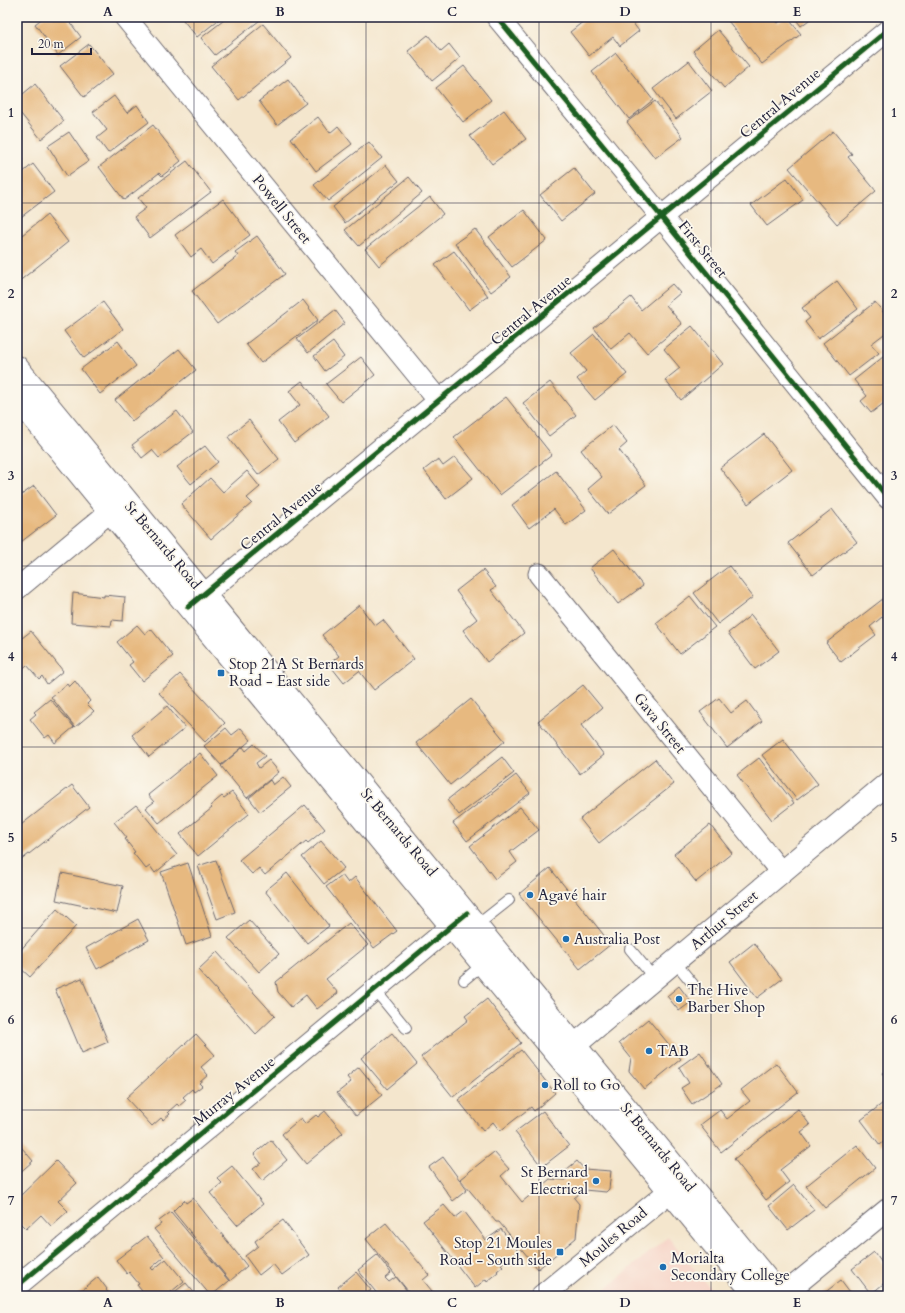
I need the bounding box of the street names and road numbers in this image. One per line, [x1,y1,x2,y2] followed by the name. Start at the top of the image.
[735,63,825,143] street label: Central Avenue
[248,170,316,248] street label: Powell Street
[674,216,732,282] street label: First Street
[486,270,576,350] street label: Central Avenue
[236,477,326,555] street label: Central Avenue
[120,497,206,593] street label: St Bernards Road
[629,689,691,758] street label: Gava Street
[356,784,442,880] street label: St Bernards Road
[686,886,762,954] street label: Arthur Street
[189,1052,279,1130] street label: Murray Avenue
[616,1098,700,1196] street label: St Bernards Road
[575,1203,651,1271] street label: Moules Road

